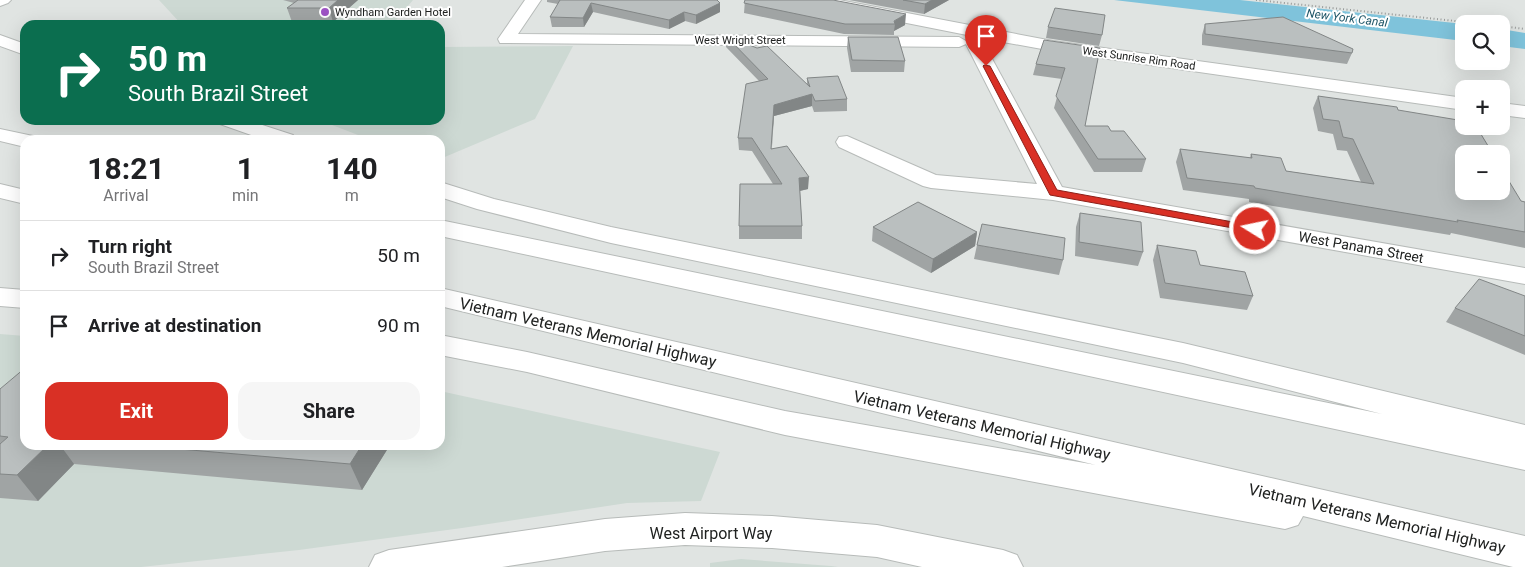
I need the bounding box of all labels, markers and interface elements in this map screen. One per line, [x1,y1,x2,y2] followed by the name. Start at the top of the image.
[319,6,331,18] marker: Wyndham Garden Hotel
[335,6,451,19] place label: Wyndham Garden Hotel
[1306,6,1389,30] water label: New York Canal
[965,15,1007,66] pin
[1455,15,1510,200] map controls
[1455,15,1510,70] button: search
[972,22,1000,50] icon: arrive
[694,34,786,47] street label: West Wright Street
[128,39,207,80] text: 50 m
[45,40,110,105] icon: right
[1082,44,1196,73] street label: West Sunrise Rim Road
[1455,80,1510,135] button: +
[128,81,308,106] text: South Brazil Street
[1455,145,1510,200] button: −
[87,151,165,186] text: 18:21
[237,151,254,186] text: 1
[326,151,378,186] text: 140
[103,186,149,205] text: Arrival
[232,186,259,205] text: min
[345,186,359,205] text: m
[1228,202,1280,254] position arrow
[1297,228,1425,266] street label: West Panama Street
[88,235,172,258] text: Turn right
[45,242,73,270] icon: right
[377,244,420,267] text: 50 m
[88,258,219,277] text: South Brazil Street
[458,294,719,371] street label: Vietnam Veterans Memorial Highway
[45,312,73,340] icon: arrive
[88,314,261,337] text: Arrive at destination
[377,314,420,337] text: 90 m
[45,382,228,440] button: Exit
[238,382,420,440] button: Share
[852,387,1113,464] street label: Vietnam Veterans Memorial Highway
[1247,480,1508,557] street label: Vietnam Veterans Memorial Highway
[650,524,773,543] street label: West Airport Way

